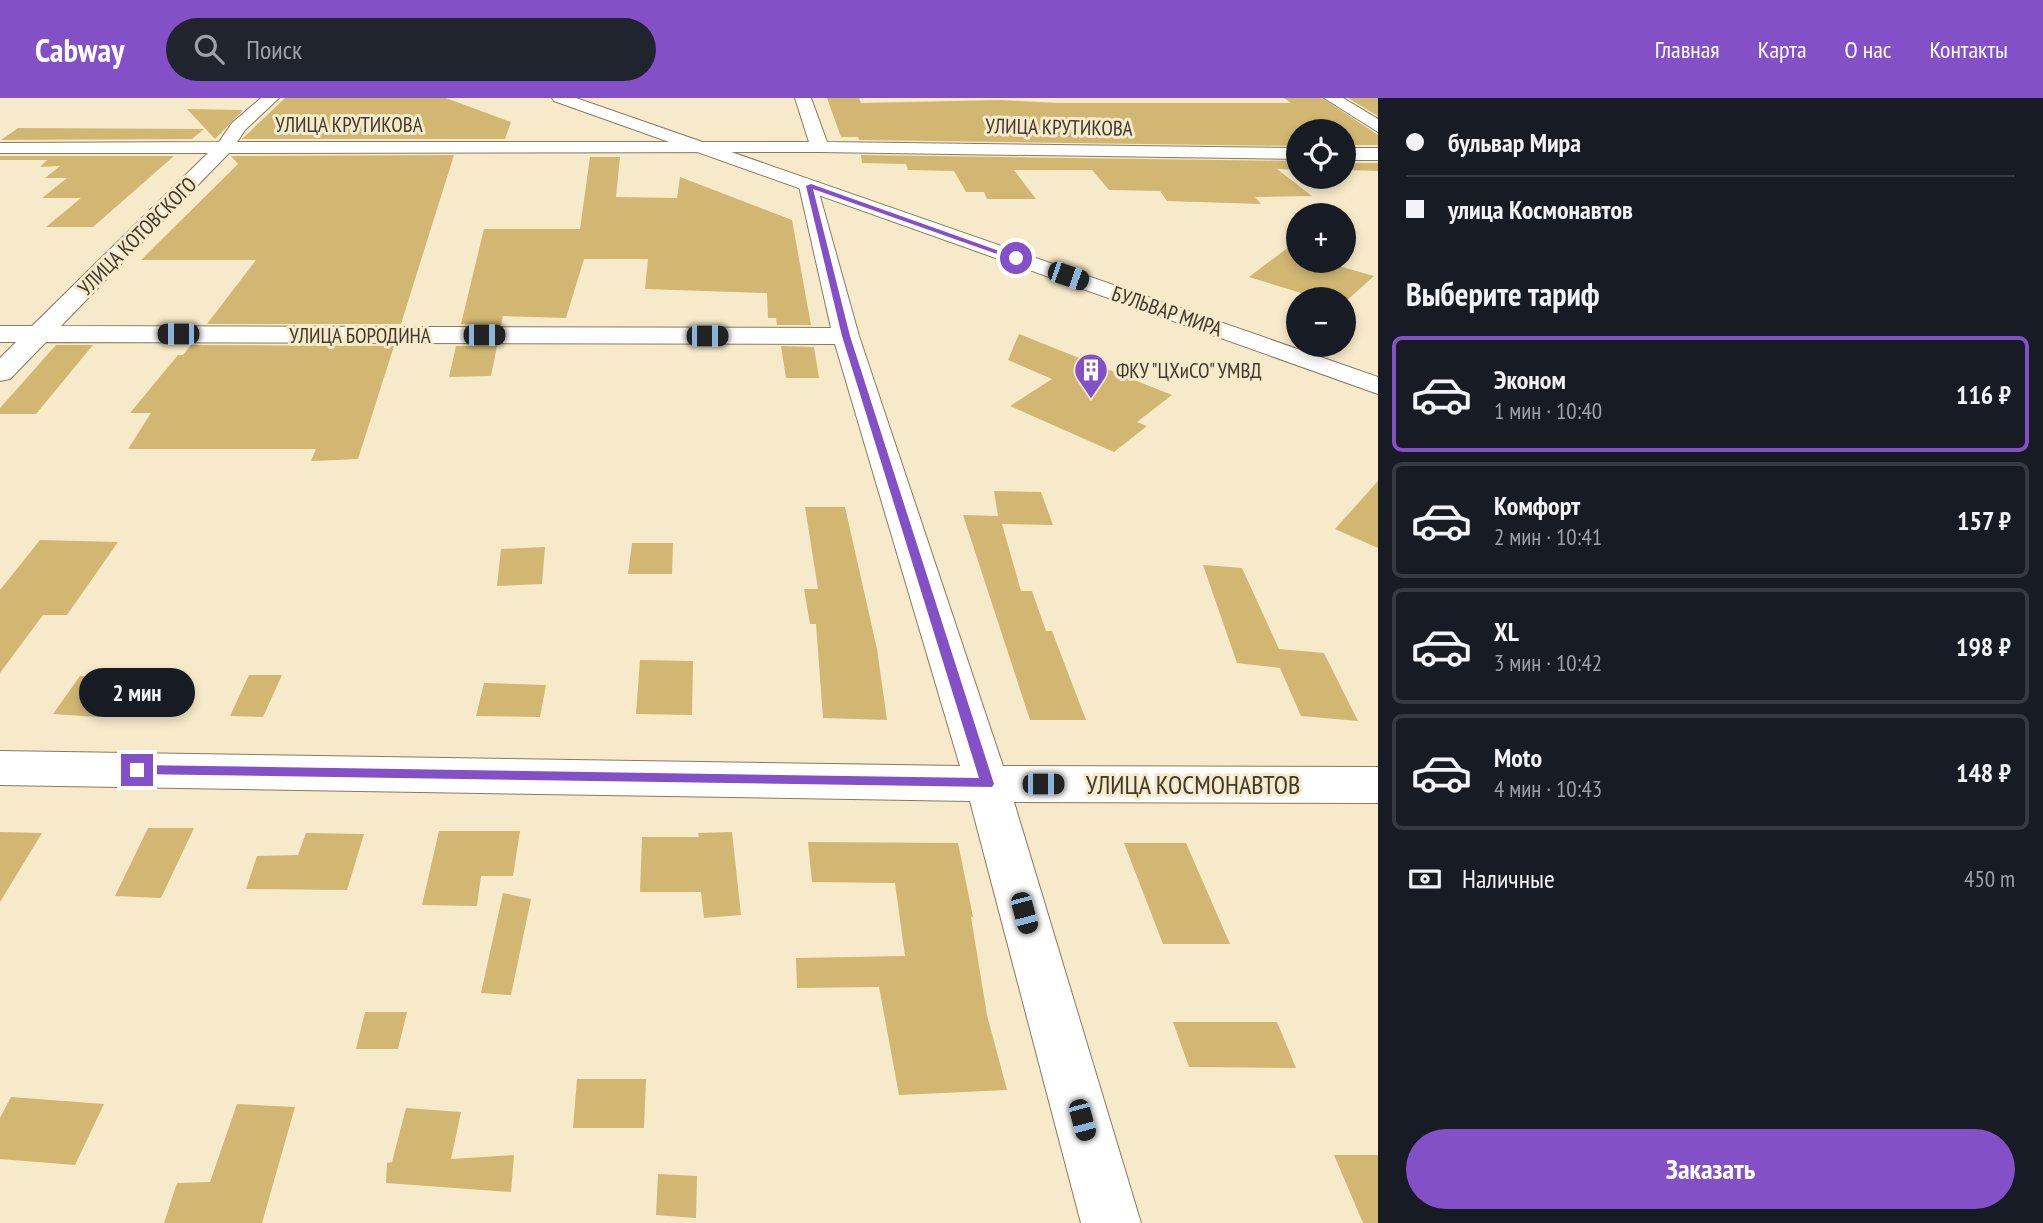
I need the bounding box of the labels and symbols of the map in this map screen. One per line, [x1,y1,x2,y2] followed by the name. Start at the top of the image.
[275,111,423,138] street label: УЛИЦА КРУТИКОВА
[985,112,1133,142] street label: УЛИЦА КРУТИКОВА
[72,171,202,301] street label: УЛИЦА КОТОВСКОГО
[1000,242,1032,274] route start
[1045,259,1092,293] car
[1108,280,1226,342] street label: БУЛЬВАР МИРА
[289,322,431,349] street label: УЛИЦА БОРОДИНА
[158,324,200,345] car
[464,325,506,346] car
[687,326,729,347] car
[1072,351,1110,400] building icon: ФКУ "ЦХиСО" УМВД
[1116,357,1262,384] place label: ФКУ "ЦХиСО" УМВД
[79,668,195,718] callout: 2 мин
[121,754,153,786] route end
[1086,768,1300,801] street label: УЛИЦА КОСМОНАВТОВ
[1023,774,1065,795] car
[1009,890,1040,936] car
[1067,1097,1098,1143] car

